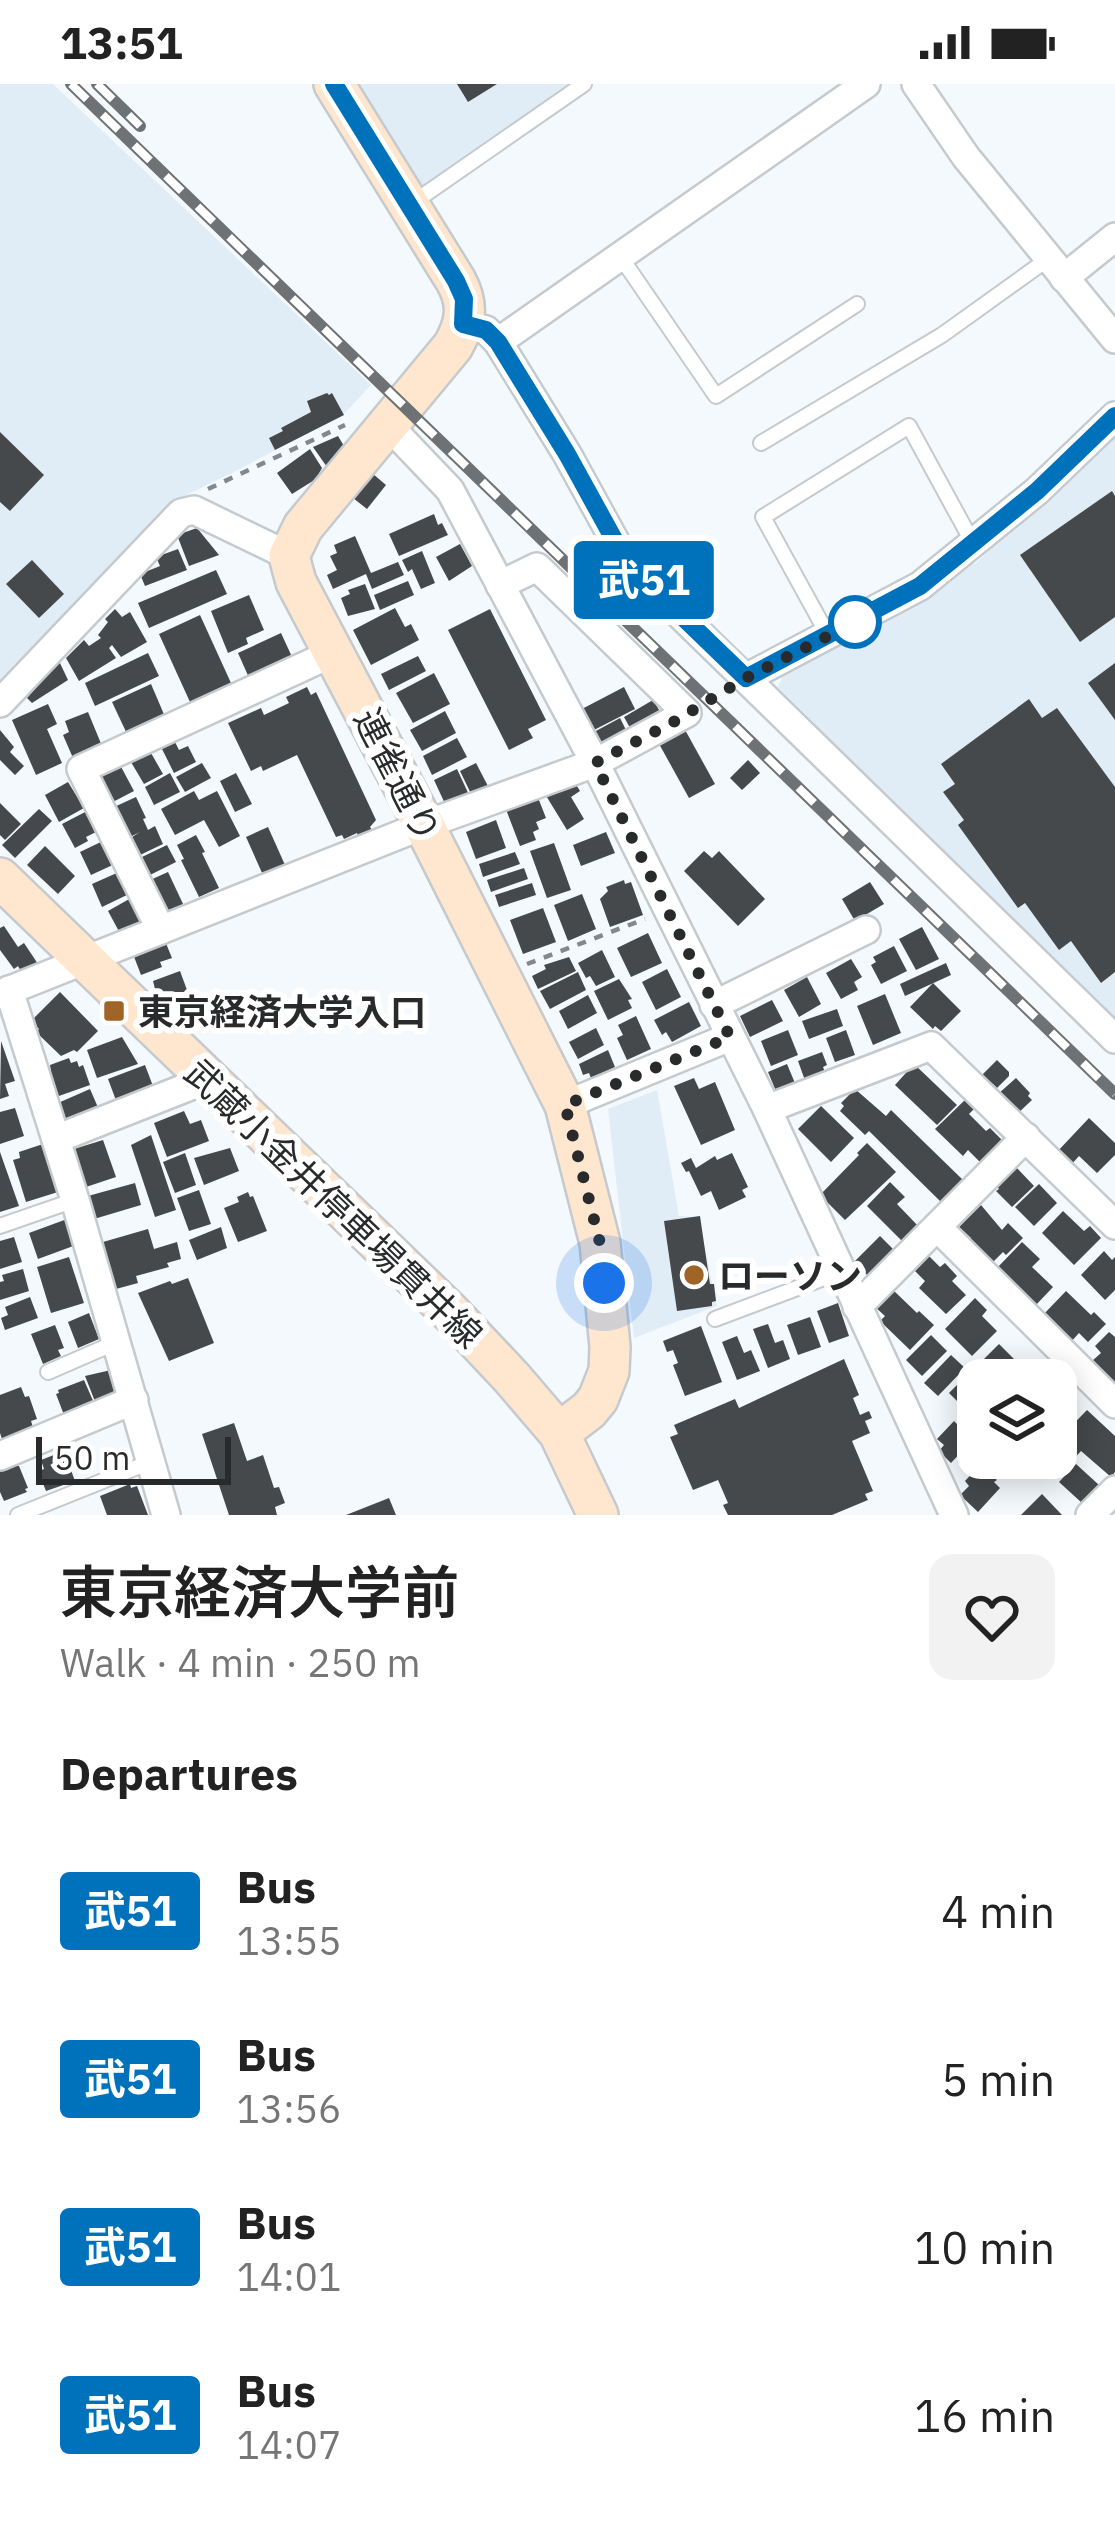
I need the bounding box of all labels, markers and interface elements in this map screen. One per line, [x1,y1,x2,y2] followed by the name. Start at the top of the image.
[60,13,183,71] text: 13:51
[575,541,713,619] line badge: 武51
[598,552,690,607] text: 武51
[830,597,880,647] unlabelled marker
[344,700,452,850] street label: 連雀通り
[138,988,426,1035] place label: 東京経済大学入口
[101,998,127,1024] marker: 東京経済大学入口
[175,1049,493,1357] street label: 武蔵小金井停車場貫井線
[718,1252,862,1299] place label: ローソン
[574,1253,634,1313] your location
[681,1262,707,1288] marker: ローソン
[957,1359,1077,1479] map controls
[957,1359,1077,1479] button: layers
[36,1431,231,1484] scale bar
[54,1436,130,1479] text: 50 m
[929,1554,1055,1680] button: heart
[60,1555,459,1629] text: 東京経済大学前
[60,1637,421,1688] text: Walk · 4 min · 250 m
[60,1744,298,1802] text: Departures
[236,1857,316,1915] text: Bus
[941,1882,1055,1940] text: 4 min
[84,1883,176,1938] text: 武51
[236,1915,341,1966] text: 13:55
[236,2025,316,2083] text: Bus
[941,2050,1055,2108] text: 5 min
[84,2051,176,2106] text: 武51
[236,2083,341,2134] text: 13:56
[236,2193,316,2251] text: Bus
[914,2218,1055,2276] text: 10 min
[84,2219,176,2274] text: 武51
[236,2251,341,2302] text: 14:01
[236,2361,316,2419] text: Bus
[914,2386,1055,2444] text: 16 min
[84,2387,176,2442] text: 武51
[236,2419,341,2470] text: 14:07

